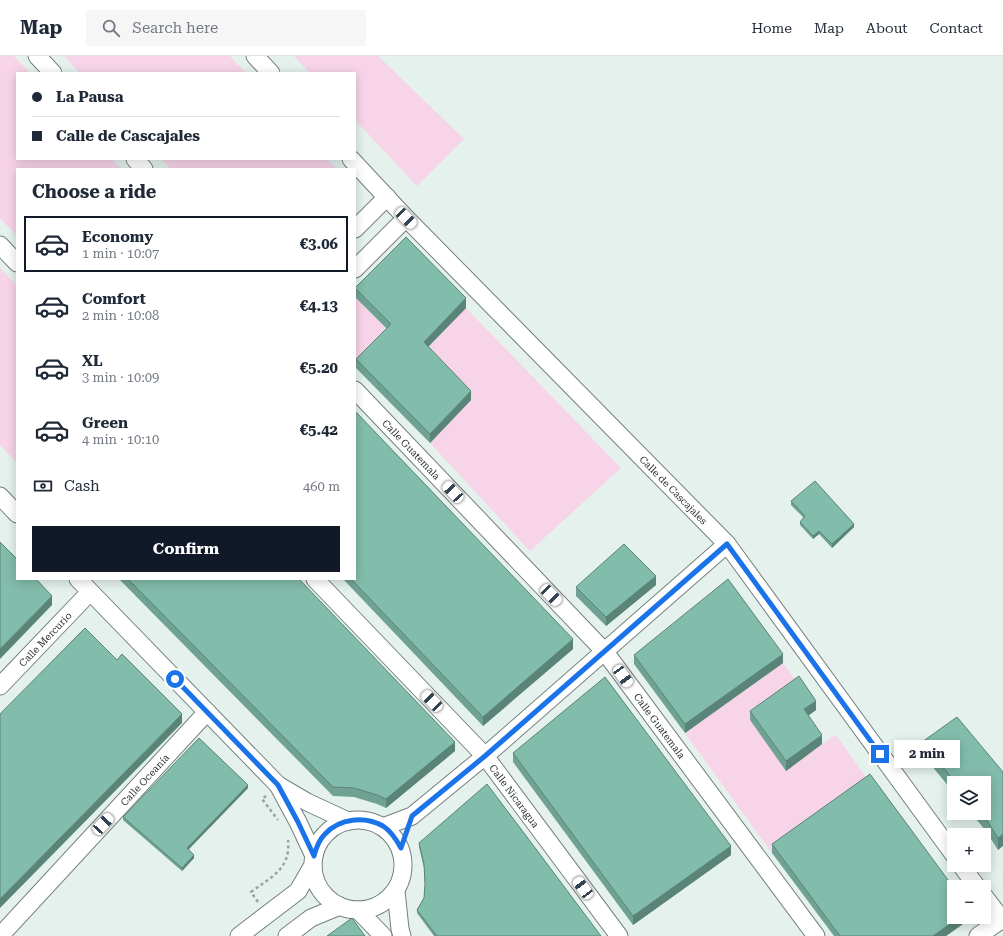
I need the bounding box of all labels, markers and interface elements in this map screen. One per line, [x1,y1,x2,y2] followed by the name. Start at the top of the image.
[86,10,366,46] search box
[20,16,62,39] text: Map
[100,17,122,39] icon: search
[132,19,218,37] text: Search here
[751,20,792,36] text: Home
[814,20,844,36] text: Map
[866,20,908,36] text: About
[930,20,983,36] text: Contact
[56,88,124,106] text: La Pausa
[56,127,200,145] text: Calle de Cascajales
[32,181,156,202] text: Choose a ride
[393,205,419,231] car
[34,226,70,262] icon: car
[82,228,153,246] text: Economy
[300,235,338,253] text: €3.06
[82,246,159,261] text: 1 min · 10:07
[34,288,70,324] icon: car
[82,290,146,308] text: Comfort
[300,297,338,315] text: €4.13
[82,308,159,323] text: 2 min · 10:08
[34,350,70,386] icon: car
[82,352,103,370] text: XL
[300,359,338,377] text: €5.20
[82,370,159,385] text: 3 min · 10:09
[34,412,70,448] icon: car
[82,414,128,432] text: Green
[380,417,443,482] street label: Calle Guatemala
[300,421,338,439] text: €5.42
[82,432,159,447] text: 4 min · 10:10
[638,453,710,526] street label: Calle de Cascajales
[32,475,54,497] icon: cash
[64,477,100,495] text: Cash
[303,479,340,494] text: 460 m
[440,479,466,505] car
[32,526,340,572] button: Confirm
[538,582,564,608] car
[16,610,74,669] street label: Calle Mercurio
[611,663,635,689] car
[166,670,184,688] route start
[419,688,445,714] car
[632,691,688,761] street label: Calle Guatemala
[894,740,960,768] callout: 2 min
[871,745,889,763] route end
[909,746,945,761] text: 2 min
[118,751,172,808] street label: Calle Oceanía
[488,762,542,830] street label: Calle Nicaragua
[947,776,991,924] map controls
[947,776,991,820] button: layers
[90,811,116,837] car
[947,828,991,872] button: +
[571,875,595,901] car
[947,880,991,924] button: −

